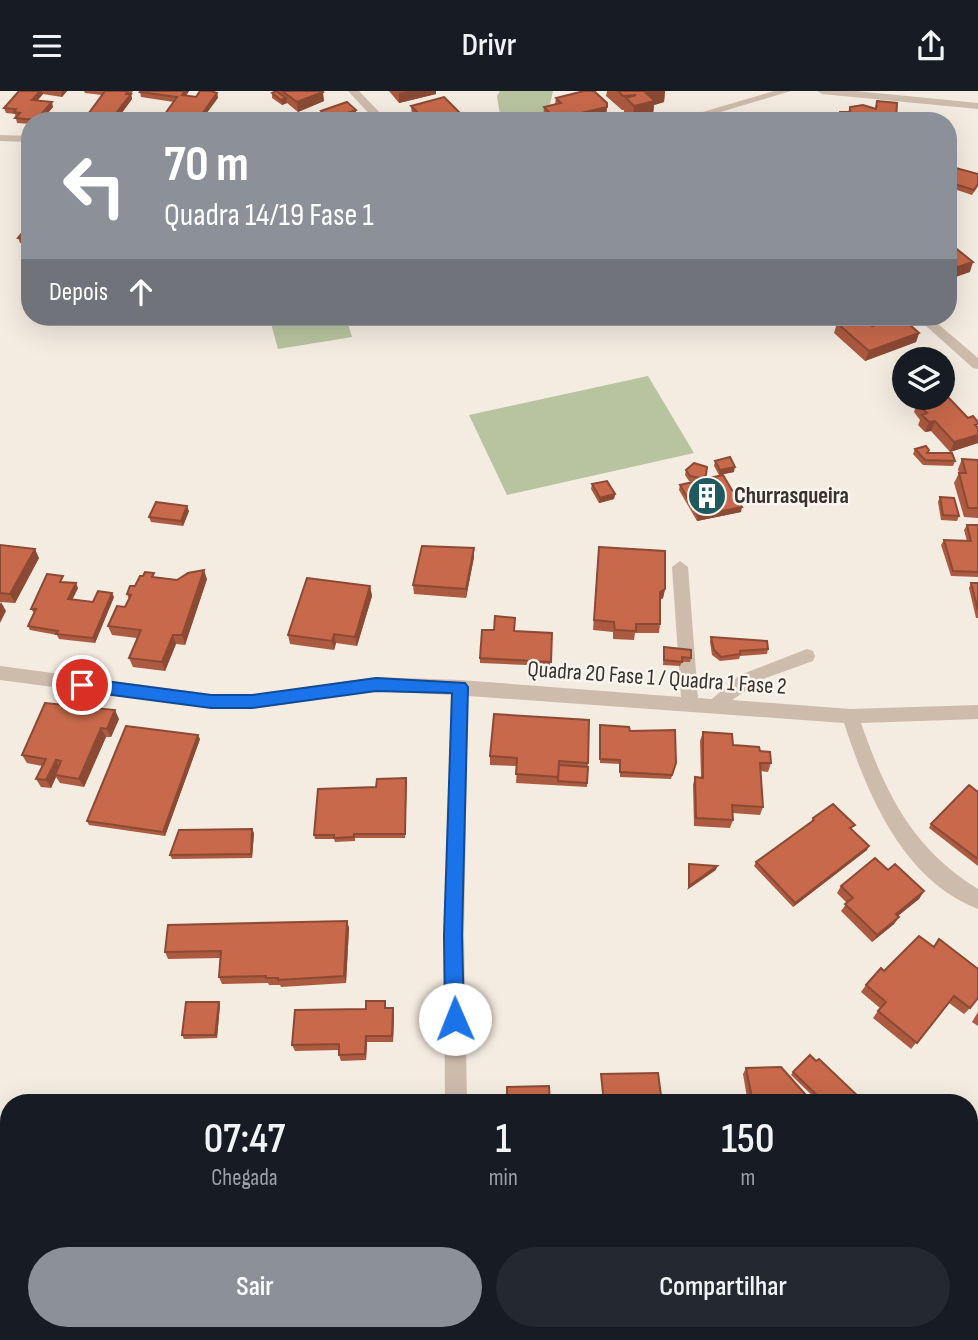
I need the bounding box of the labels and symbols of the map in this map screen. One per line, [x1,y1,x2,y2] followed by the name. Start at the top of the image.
[686,475,728,517] building icon: Churrasqueira
[734,482,849,510] place label: Churrasqueira
[52,655,112,715] pin
[527,655,787,701] street label: Quadra 20 Fase 1 / Quadra 1 Fase 2
[418,982,492,1056] position arrow

